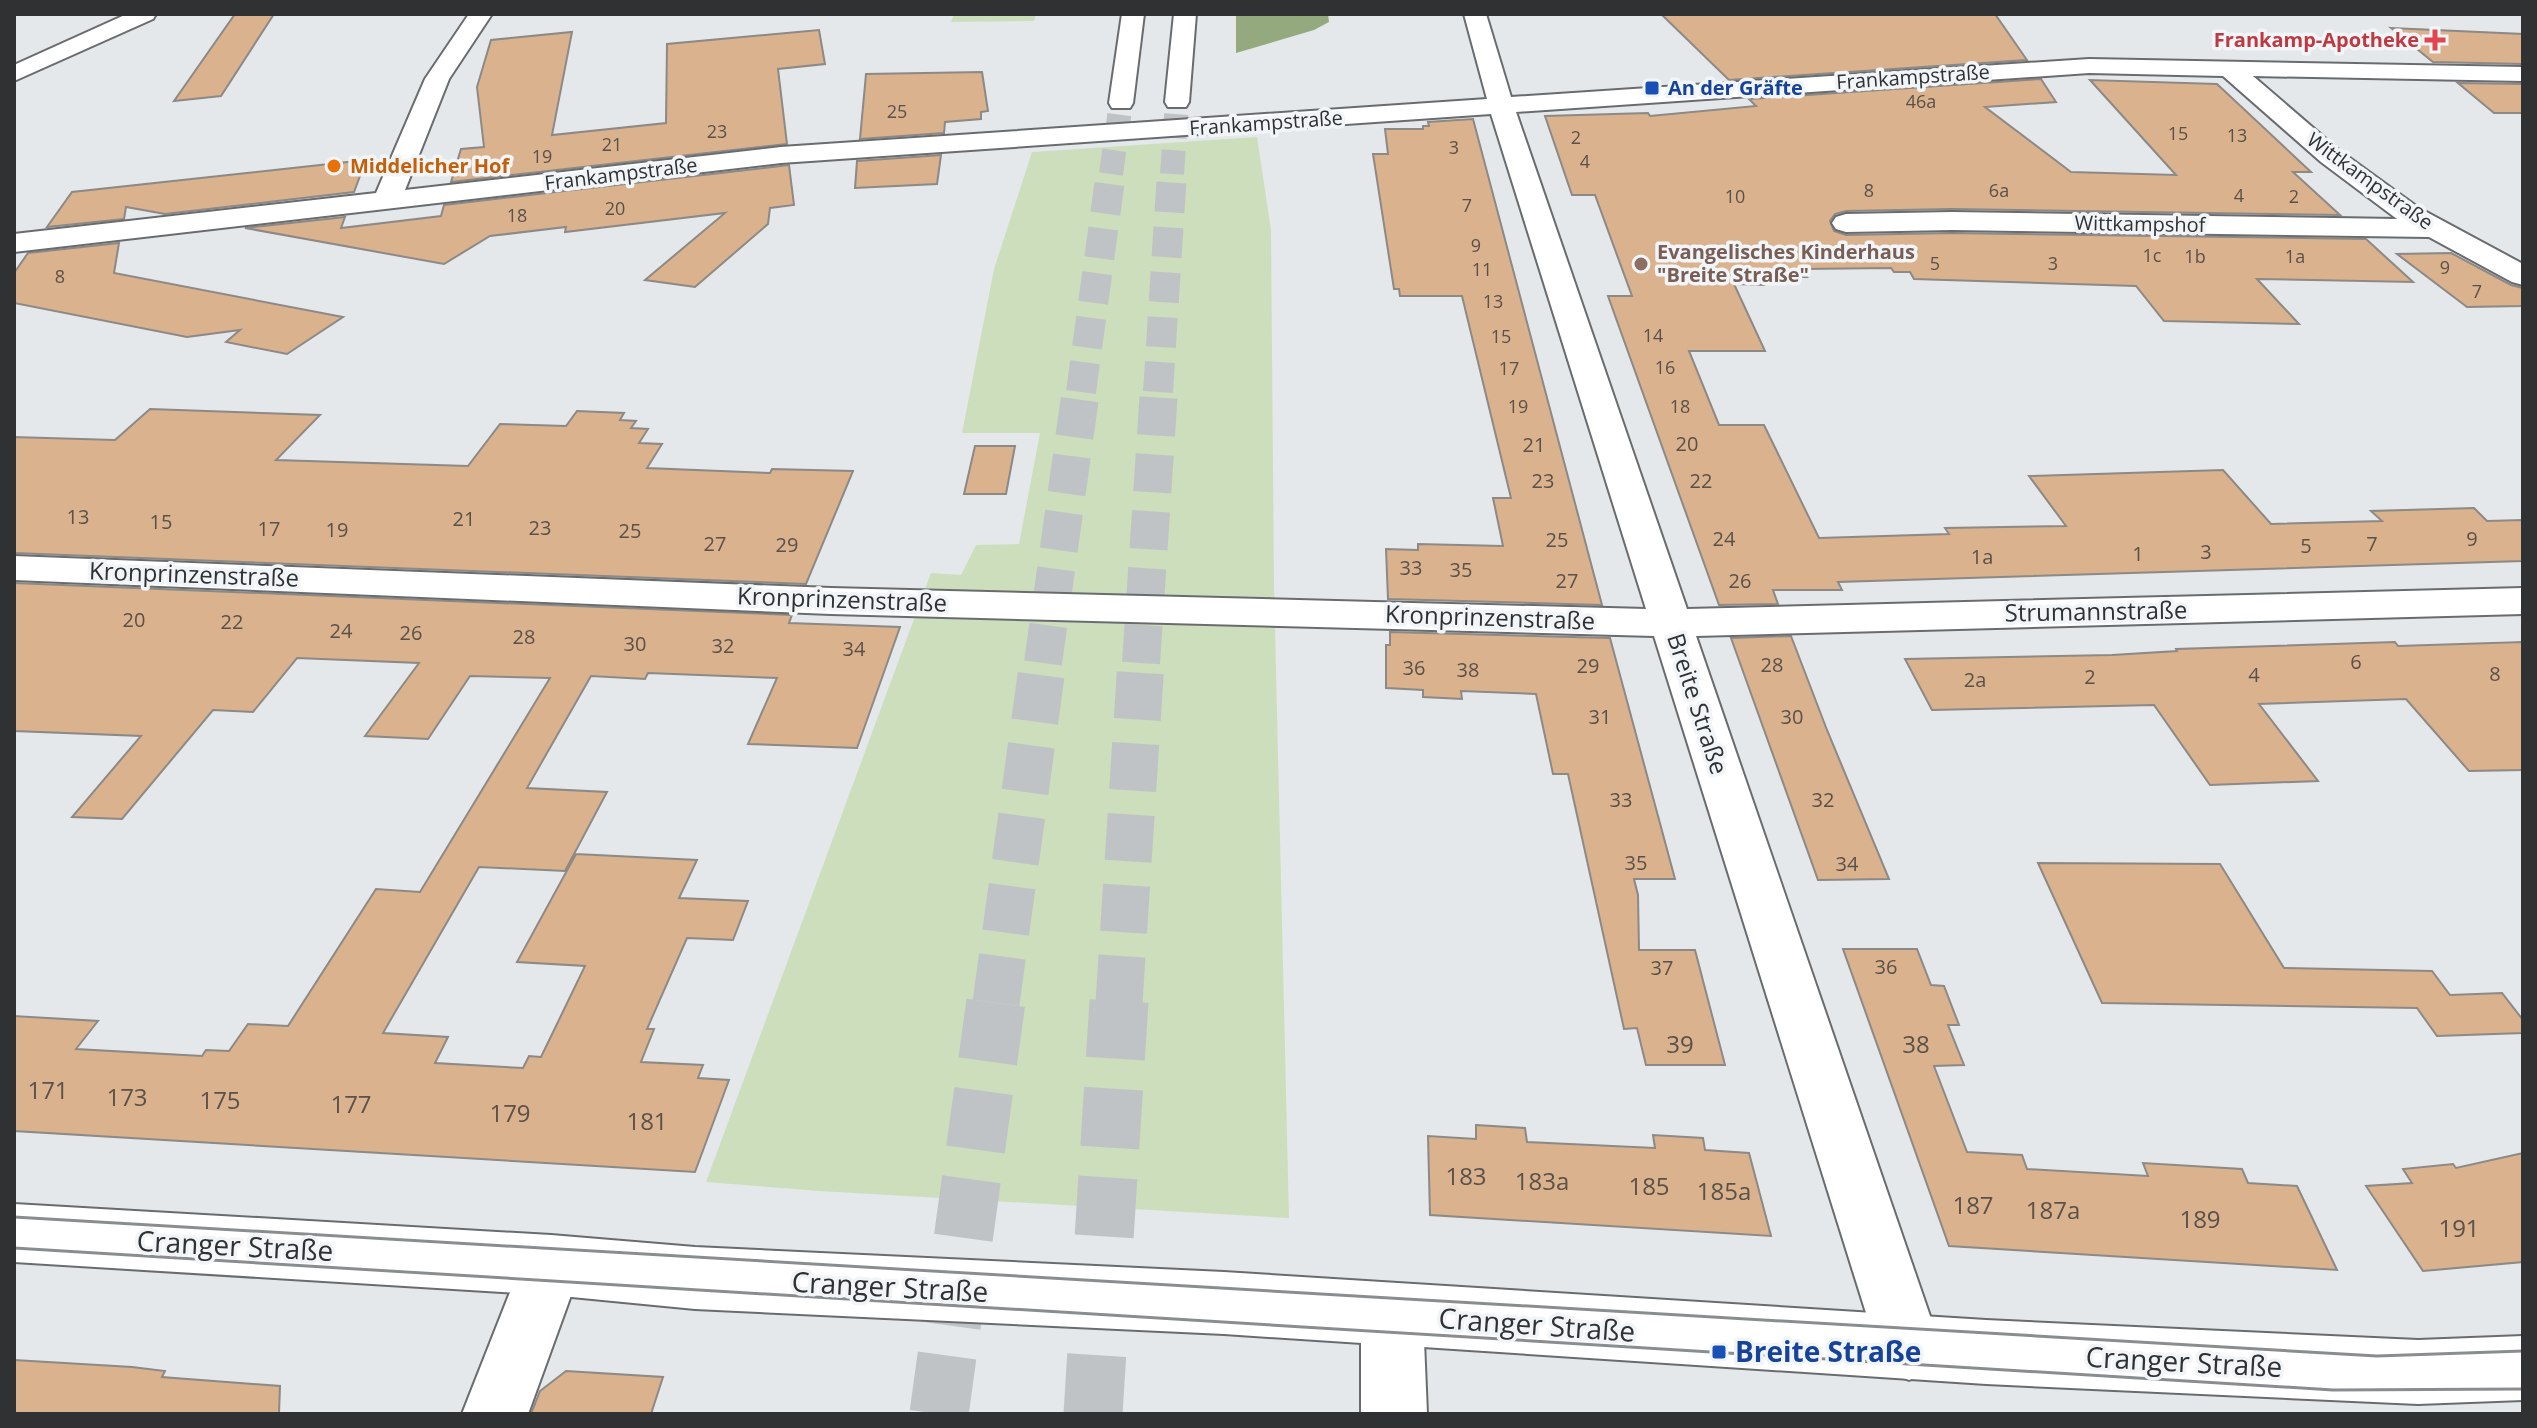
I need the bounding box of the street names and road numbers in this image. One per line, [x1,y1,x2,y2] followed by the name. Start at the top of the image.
[1835,58,1991,95] street label: Frankampstraße
[1188,104,1344,141] street label: Frankampstraße
[2302,126,2439,236] street label: Wittkampstraße
[543,151,699,196] street label: Frankampstraße
[2074,209,2207,238] street label: Wittkampshof
[89,553,300,594] street label: Kronprinzenstraße
[737,578,948,619] street label: Kronprinzenstraße
[2004,592,2188,629] street label: Strumannstraße
[1385,596,1596,637] street label: Kronprinzenstraße
[1660,629,1737,778] street label: Breite Straße
[136,1221,334,1269] street label: Cranger Straße
[791,1262,989,1310] street label: Cranger Straße
[1438,1298,1637,1350] street label: Cranger Straße
[2085,1337,2283,1385] street label: Cranger Straße

